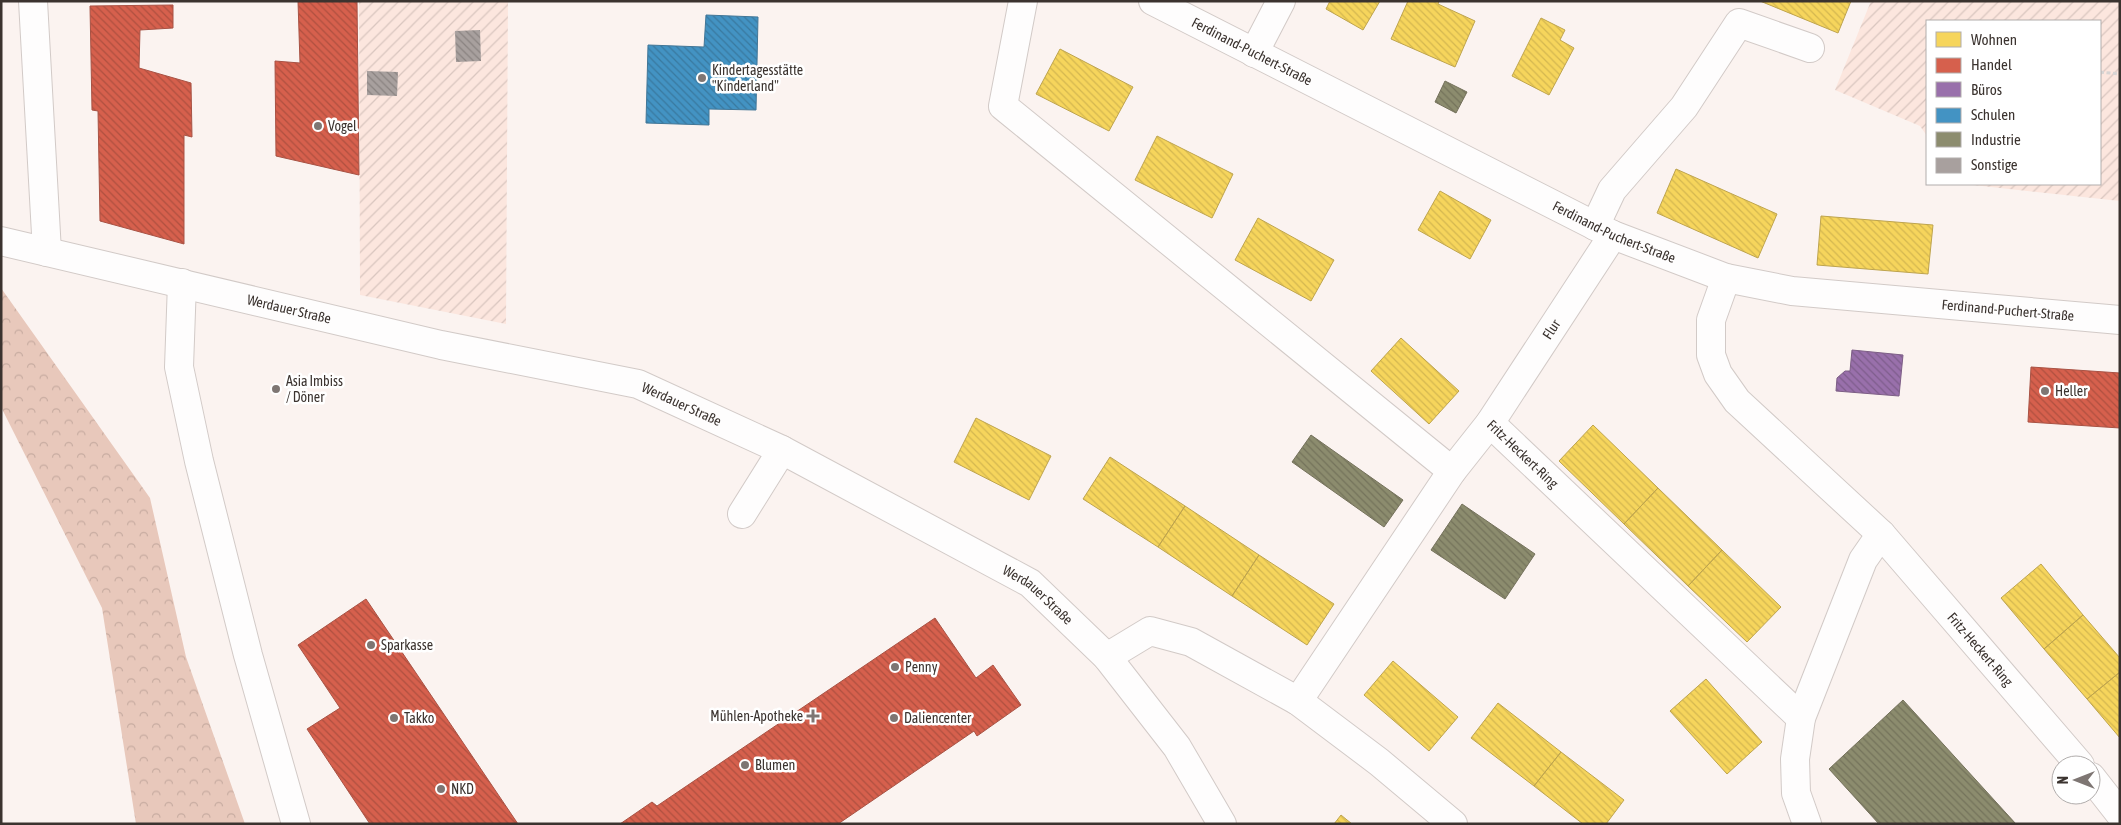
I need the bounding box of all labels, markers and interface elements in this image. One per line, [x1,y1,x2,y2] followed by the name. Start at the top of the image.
[1189,14,1315,89] street label: Ferdinand-Puchert-Straße
[1926,20,2101,185] legend
[1971,31,2017,48] text: Wohnen
[1971,56,2012,73] text: Handel
[712,62,803,94] place label: Kindertagesstätte "Kinderland"
[696,72,708,84] marker: Kindertagesstätte "Kinderland"
[1971,81,2002,98] text: Büros
[1971,106,2015,123] text: Schulen
[328,118,357,134] place label: Vogel
[312,120,324,132] marker: Vogel
[1971,131,2021,148] text: Industrie
[1971,156,2018,173] text: Sonstige
[1550,198,1678,266] street label: Ferdinand-Puchert-Straße
[245,291,333,327] street label: Werdauer Straße
[1941,296,2075,324] street label: Ferdinand-Puchert-Straße
[1539,316,1564,342] street label: Flur
[286,373,343,405] place label: Asia Imbiss / Döner
[639,379,724,429] street label: Werdauer Straße
[270,383,282,395] marker: Asia Imbiss / Döner
[2055,383,2088,399] place label: Heller
[2039,385,2051,397] marker: Heller
[1484,417,1561,491] street label: Fritz-Heckert-Ring
[1000,562,1076,628] street label: Werdauer Straße
[1944,609,2016,689] street label: Fritz-Heckert-Ring
[381,637,433,653] place label: Sparkasse
[365,639,377,651] marker: Sparkasse
[905,659,938,675] place label: Penny
[889,661,901,673] marker: Penny
[710,708,803,724] place label: Mühlen-Apotheke
[404,710,434,726] place label: Takko
[807,710,819,722] marker: Mühlen-Apotheke
[904,710,972,726] place label: Daliencenter
[388,712,400,724] marker: Takko
[888,712,900,724] marker: Daliencenter
[2051,755,2101,805] north arrow
[755,757,795,773] place label: Blumen
[739,759,751,771] marker: Blumen
[2055,776,2071,784] text: N
[451,781,474,797] place label: NKD
[435,783,447,795] marker: NKD

